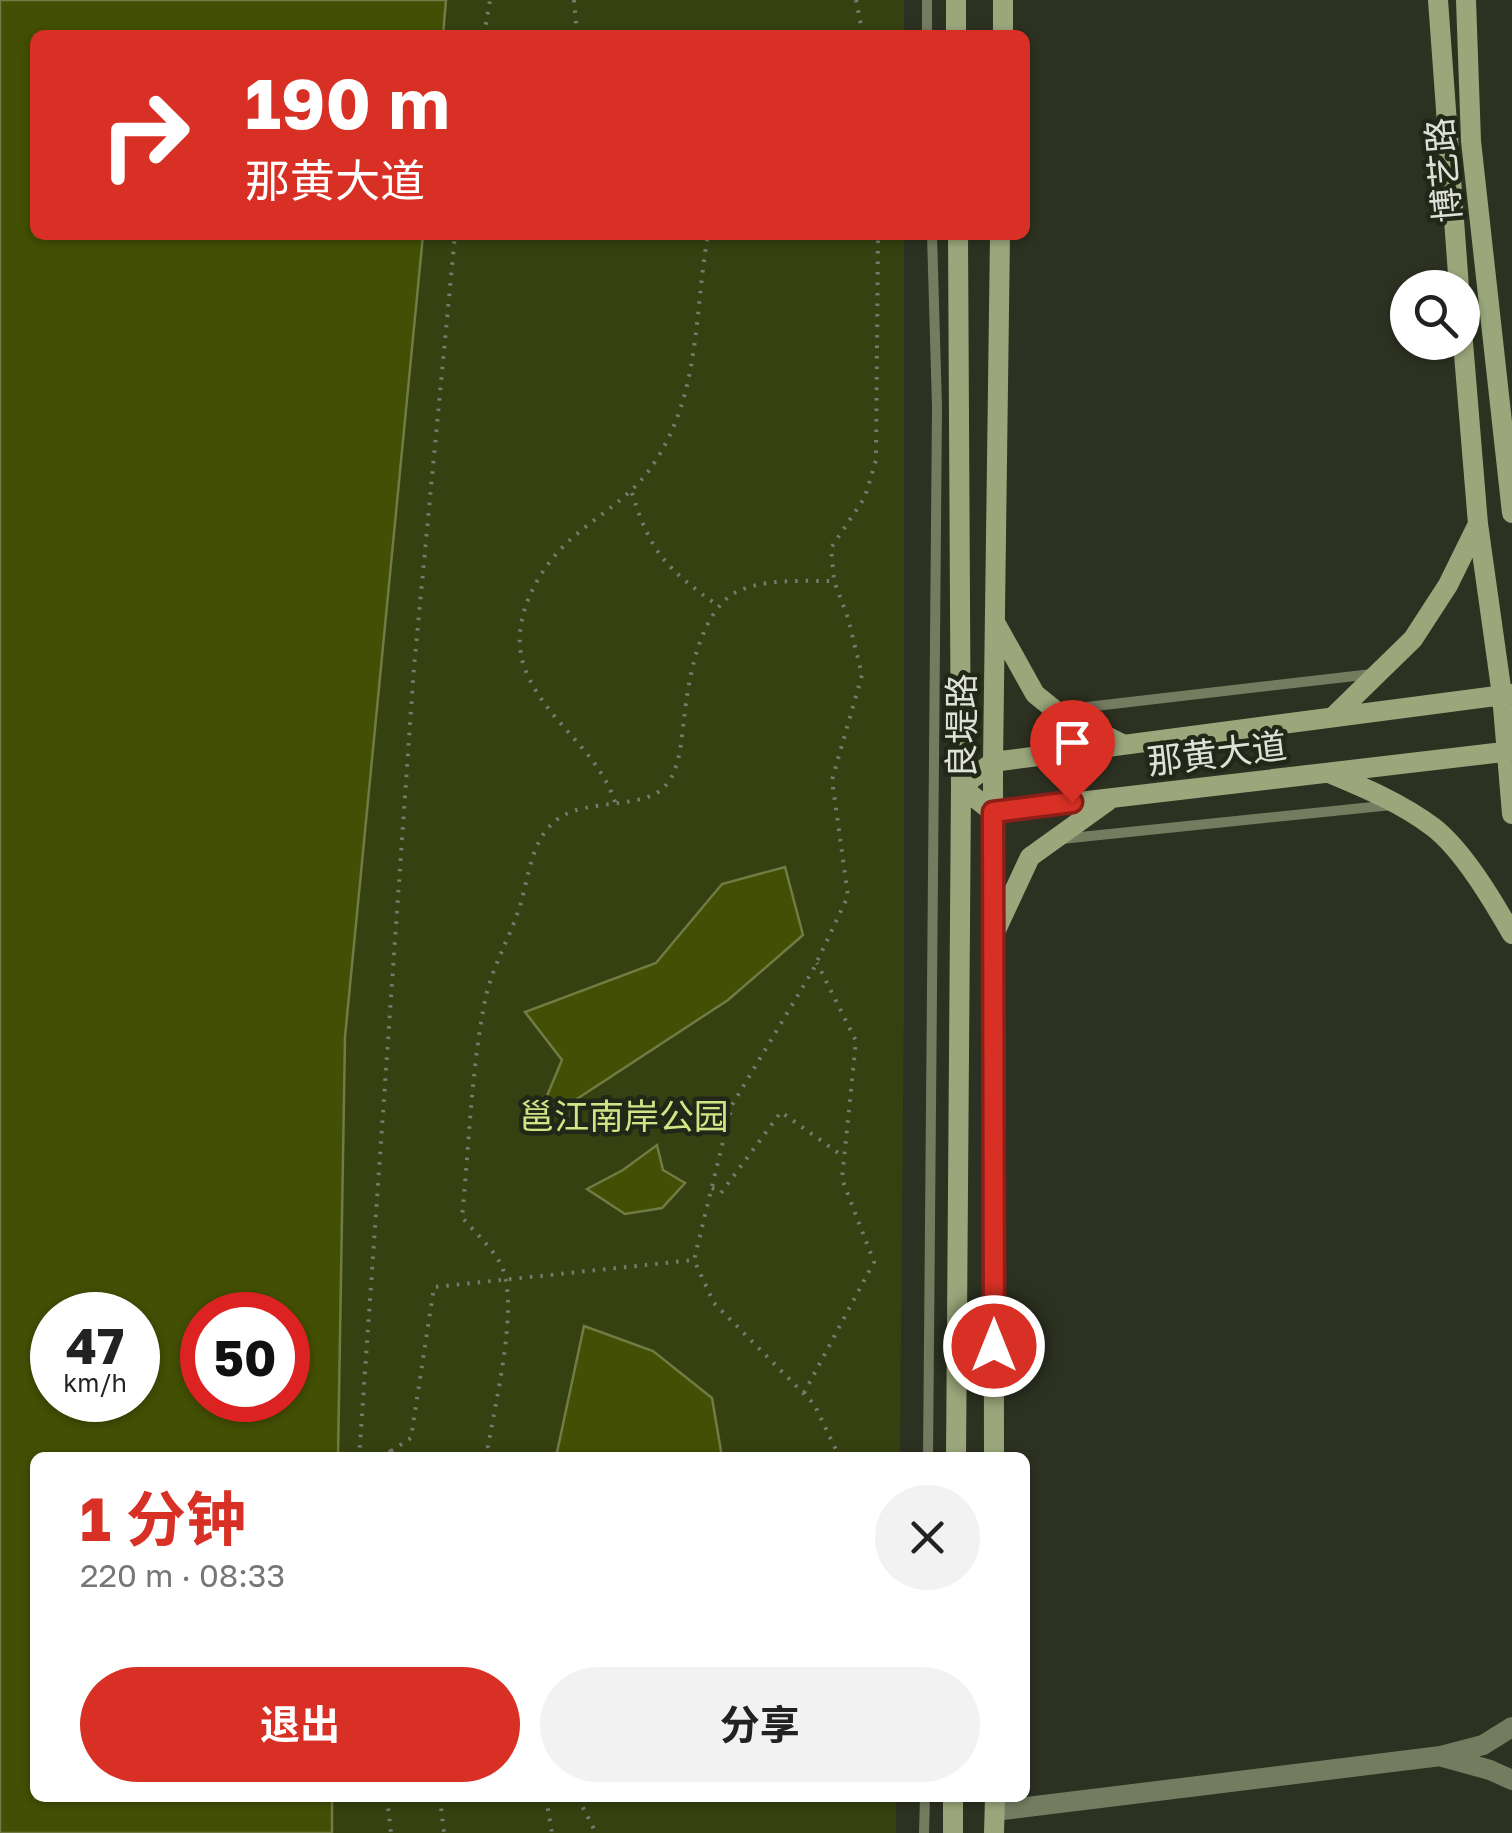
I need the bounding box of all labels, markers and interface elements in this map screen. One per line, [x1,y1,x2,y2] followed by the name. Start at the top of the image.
[245,60,450,144] text: 190 m
[80,70,210,200] icon: right
[1418,116,1468,224] street label: 博艺路
[245,153,425,207] text: 那黄大道
[1390,270,1480,360] map controls
[1390,270,1480,360] button: search
[940,673,982,779] street label: 良堤路
[1030,700,1115,803] pin
[1045,715,1100,770] icon: arrive
[1145,724,1289,782] street label: 那黄大道
[519,1095,729,1137] park label: 邕江南岸公园
[180,1292,310,1422] speed limit sign: 50
[942,1294,1046,1398] position arrow
[66,1315,124,1375] text: 47
[63,1367,127,1398] text: km/h
[80,1482,246,1554] text: 1 分钟
[875,1485,980,1590] button: close
[80,1556,285,1594] text: 220 m · 08:33
[80,1667,520,1782] button: 退出
[540,1667,980,1782] button: 分享

